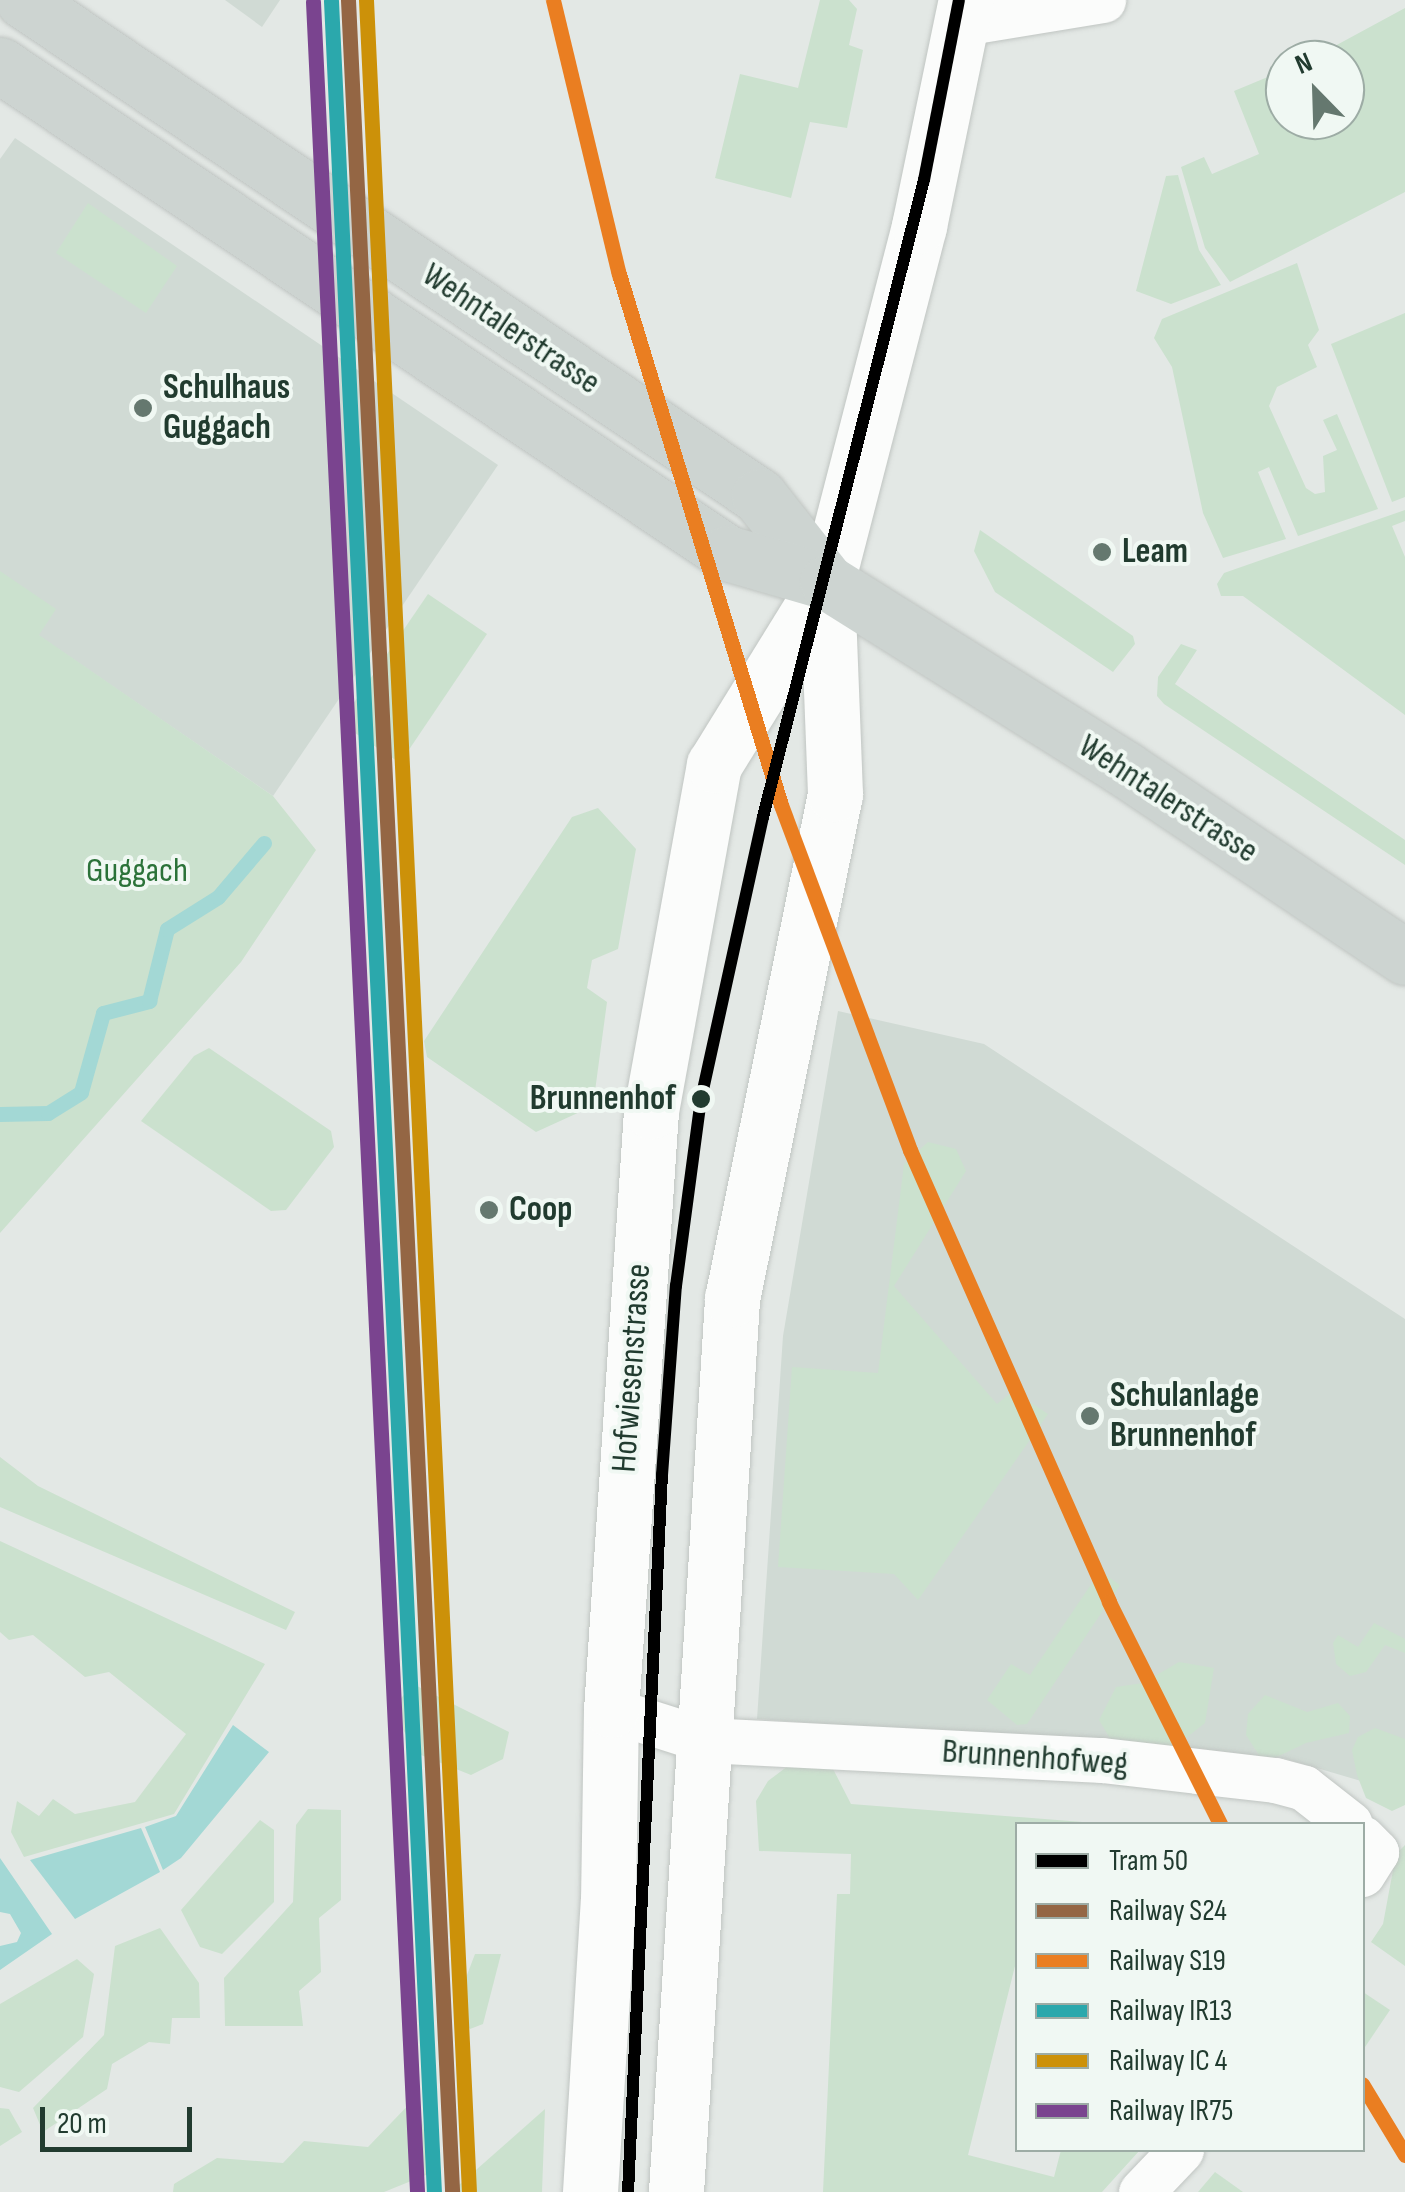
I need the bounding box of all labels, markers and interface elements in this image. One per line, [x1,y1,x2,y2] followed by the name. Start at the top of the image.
[1265,40,1365,140] north arrow
[1291,46,1317,82] text: N
[414,254,608,404] street label: Wehntalerstrasse
[163,367,290,449] place label: Schulhaus Guggach
[132,397,154,419] marker: Schulhaus Guggach
[1122,531,1188,573] place label: Leam
[1091,541,1113,563] marker: Leam
[1070,725,1266,873] street label: Wehntalerstrasse
[86,850,188,892] park label: Guggach
[530,1078,676,1120] place label: Brunnenhof
[685,1083,717,1115] marker: Brunnenhof
[509,1189,572,1231] place label: Coop
[478,1199,500,1221] marker: Coop
[604,1262,660,1474] street label: Hofwiesenstrasse
[1110,1375,1259,1457] place label: Schulanlage Brunnenhof
[1079,1405,1101,1427] marker: Schulanlage Brunnenhof
[941,1731,1129,1785] street label: Brunnenhofweg
[1015,1822,1365,2152] legend
[1109,1843,1188,1879] text: Tram 50
[1109,1893,1227,1929] text: Railway S24
[1109,1943,1226,1979] text: Railway S19
[1109,1993,1232,2029] text: Railway IR13
[1109,2043,1227,2079] text: Railway IC 4
[45,2087,198,2149] scale bar
[1109,2093,1233,2129] text: Railway IR75
[57,2106,107,2142] text: 20 m

